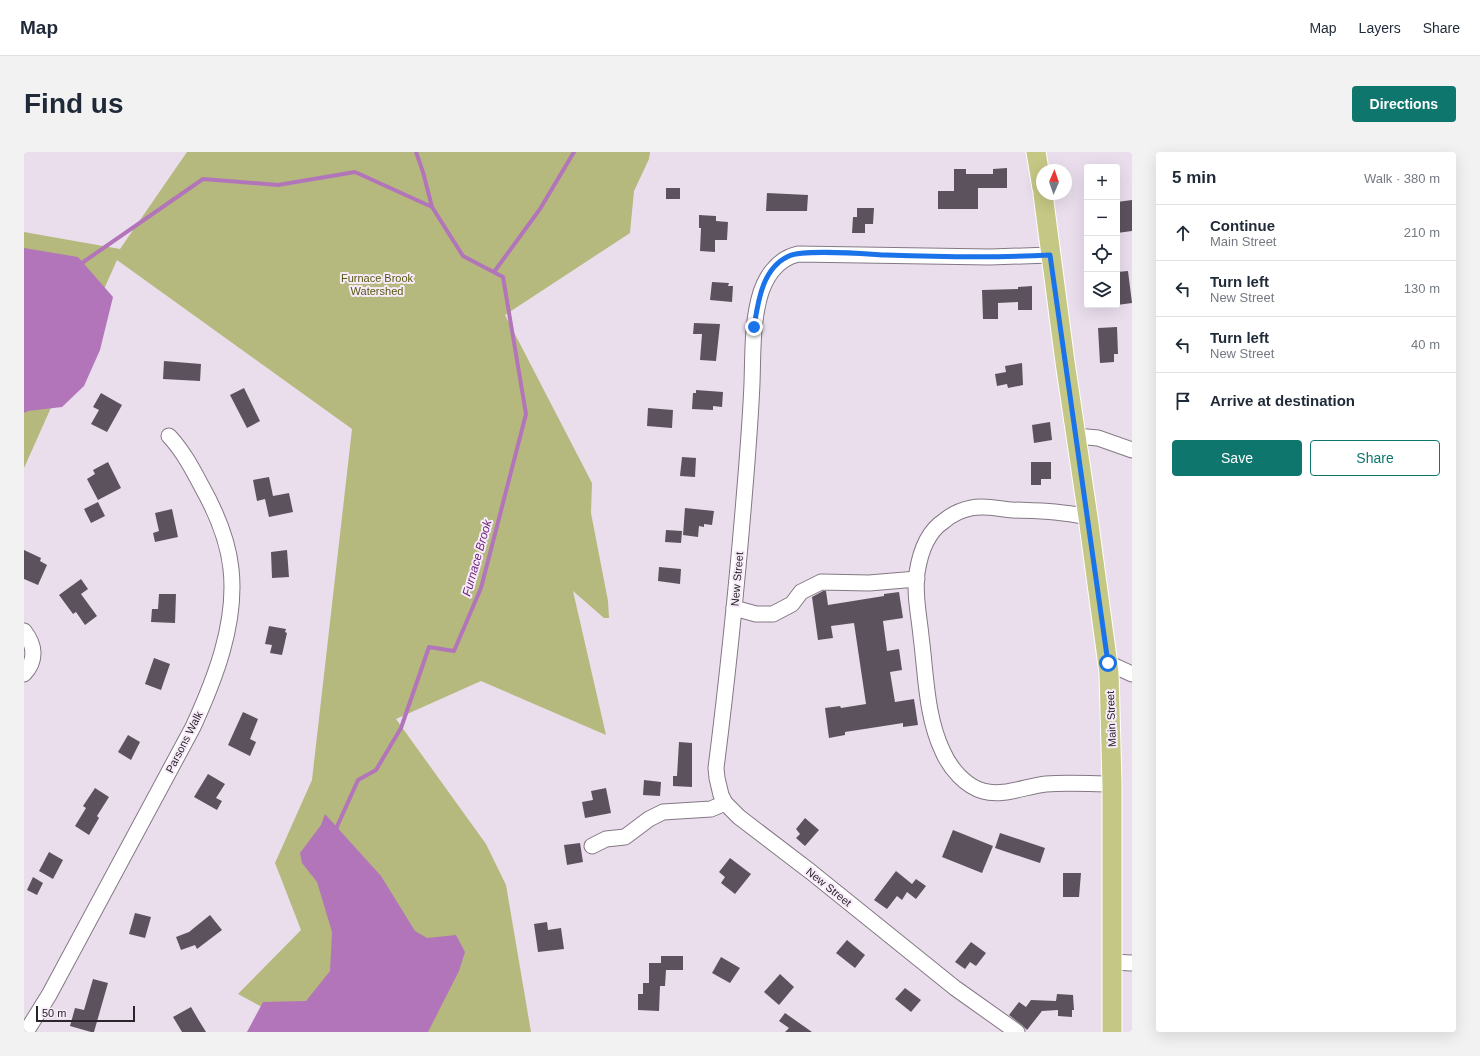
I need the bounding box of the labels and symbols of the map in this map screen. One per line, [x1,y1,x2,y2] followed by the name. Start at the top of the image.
[1036,164,1072,200] north arrow
[341,272,414,297] park label: Furnace Brook Watershed
[745,318,763,336] route end
[459,517,495,598] water label: Furnace Brook
[729,551,745,607] street label: New Street
[1099,654,1117,672] route start
[1104,691,1118,747] street label: Main Street
[163,709,205,775] street label: Parsons Walk
[804,865,854,909] street label: New Street
[36,1004,135,1023] scale bar

